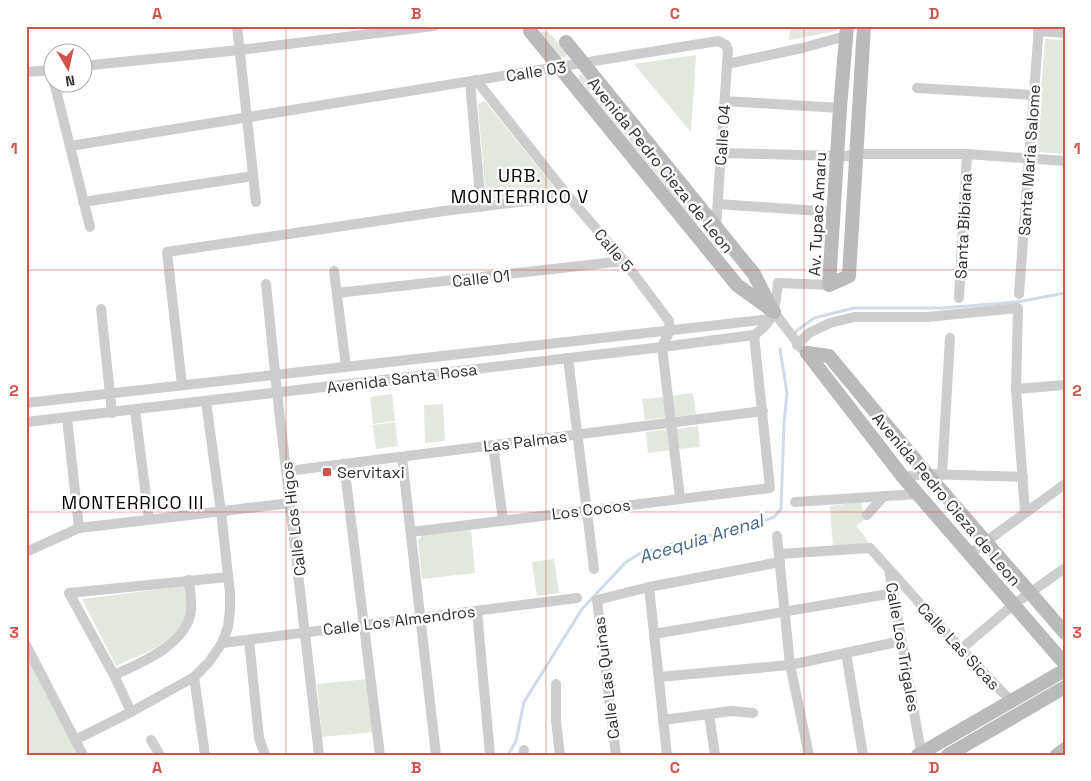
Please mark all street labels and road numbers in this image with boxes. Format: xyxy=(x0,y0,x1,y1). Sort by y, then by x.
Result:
street label: Calle 03 xyxy=(504,56,568,87)
street label: Avenida Pedro Cieza de Leon xyxy=(583,73,738,258)
street label: Santa Maria Salome xyxy=(1014,84,1045,236)
street label: Calle 04 xyxy=(710,104,735,166)
street label: Av. Tupac Amaru xyxy=(804,151,831,277)
street label: Santa Bibiana xyxy=(950,172,977,280)
street label: Calle 5 xyxy=(589,224,638,276)
street label: Calle 01 xyxy=(451,265,511,292)
street label: Avenida Santa Rosa xyxy=(326,359,479,398)
street label: Avenida Pedro Cieza de Leon xyxy=(868,408,1026,591)
street label: Las Palmas xyxy=(482,426,568,457)
street label: Calle Los Higos xyxy=(276,461,311,577)
street label: Los Cocos xyxy=(550,494,632,525)
street label: Calle Los Trigales xyxy=(881,581,924,713)
street label: Calle Las Sicas xyxy=(913,598,1005,695)
street label: Calle Los Almendros xyxy=(322,601,476,640)
street label: Calle Las Quinas xyxy=(589,616,624,740)

